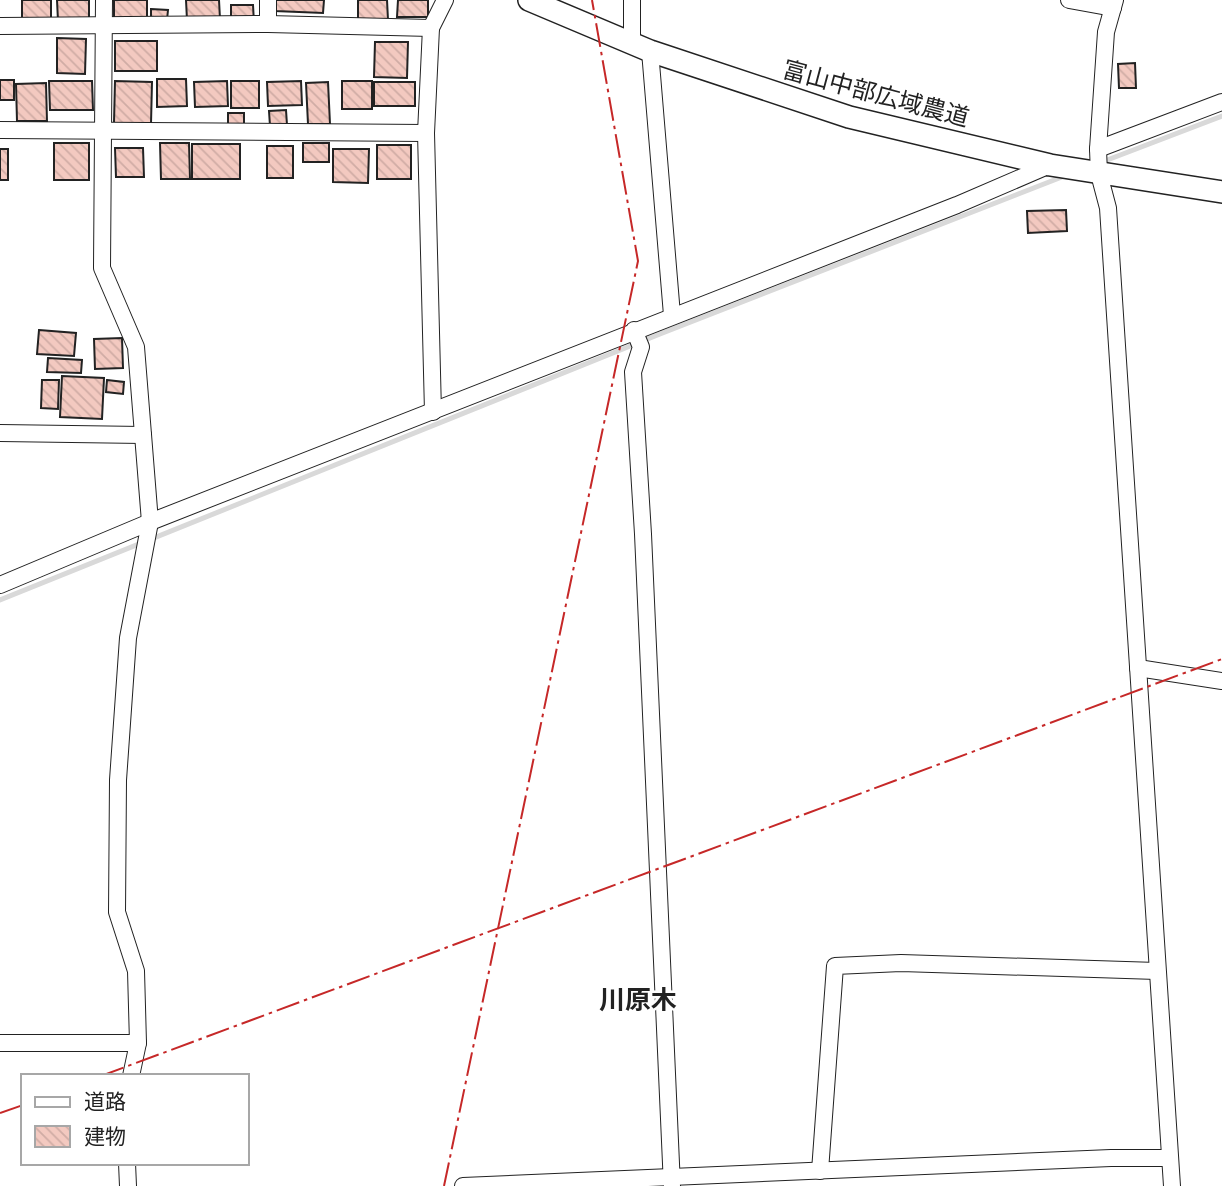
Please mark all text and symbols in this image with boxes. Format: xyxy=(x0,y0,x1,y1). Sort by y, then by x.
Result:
street label: 富山中部広域農道 xyxy=(780,55,972,131)
district label: 川原木 xyxy=(599,984,677,1015)
legend xyxy=(21,1074,248,1165)
text: 道路 xyxy=(84,1089,126,1114)
text: 建物 xyxy=(84,1124,126,1149)

